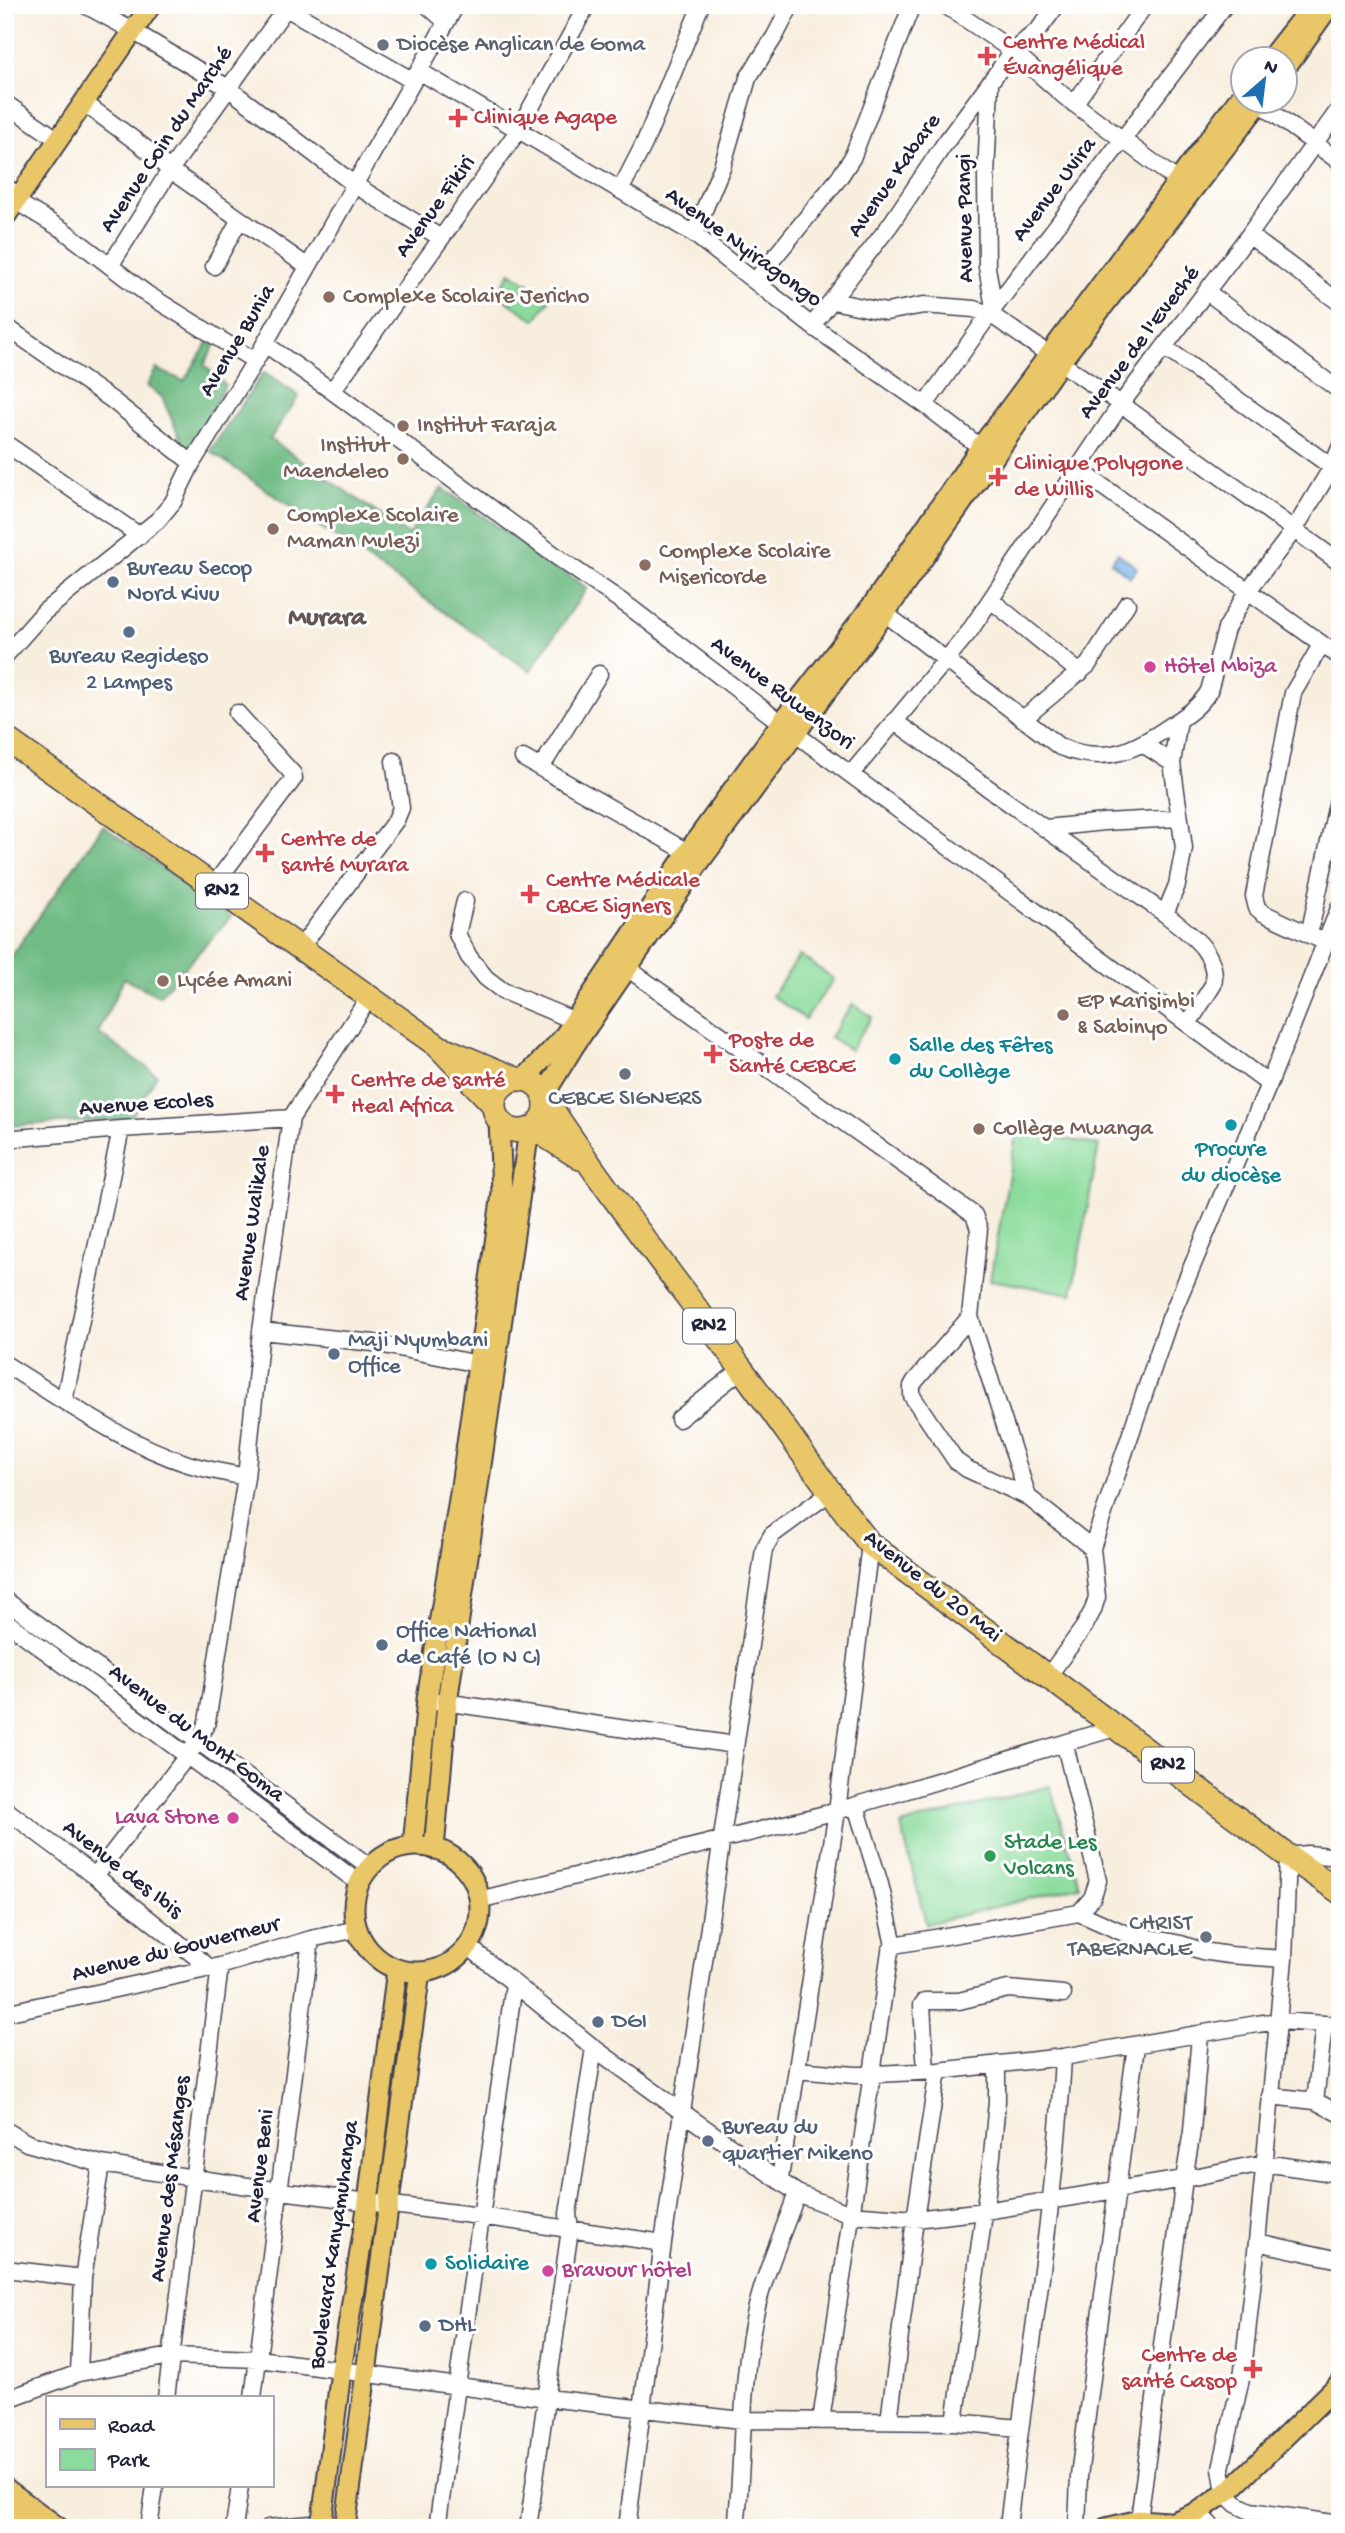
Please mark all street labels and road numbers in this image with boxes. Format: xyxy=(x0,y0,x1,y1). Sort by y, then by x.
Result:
street label: Avenue Coin du Marché xyxy=(95,41,240,238)
street label: Avenue Kabare xyxy=(842,108,948,243)
street label: Avenue Uvira xyxy=(1007,131,1104,248)
street label: Avenue Fikiri xyxy=(390,151,482,263)
street label: Avenue Pangi xyxy=(951,153,981,283)
street label: Avenue Nyiragongo xyxy=(659,182,827,314)
street label: Avenue de l'Eveché xyxy=(1074,260,1207,425)
street label: Avenue Bunia xyxy=(194,279,283,402)
street label: Avenue Ruwenzori xyxy=(705,631,859,757)
road number: RN2 xyxy=(196,874,248,908)
street label: Avenue Ecoles xyxy=(78,1087,214,1123)
street label: Avenue Walikale xyxy=(229,1142,277,1303)
road number: RN2 xyxy=(683,1308,735,1344)
street label: Avenue du 20 Mai xyxy=(858,1525,1006,1649)
street label: Avenue du Mont Goma xyxy=(103,1659,290,1810)
road number: RN2 xyxy=(1142,1748,1194,1782)
street label: Avenue des Ibis xyxy=(57,1815,188,1926)
street label: Avenue du Gouverneur xyxy=(69,1911,285,1989)
street label: Avenue des Mésanges xyxy=(145,2074,197,2284)
street label: Avenue Beni xyxy=(241,2108,281,2224)
street label: Boulevard Kanyamuhanga xyxy=(304,2118,366,2372)

